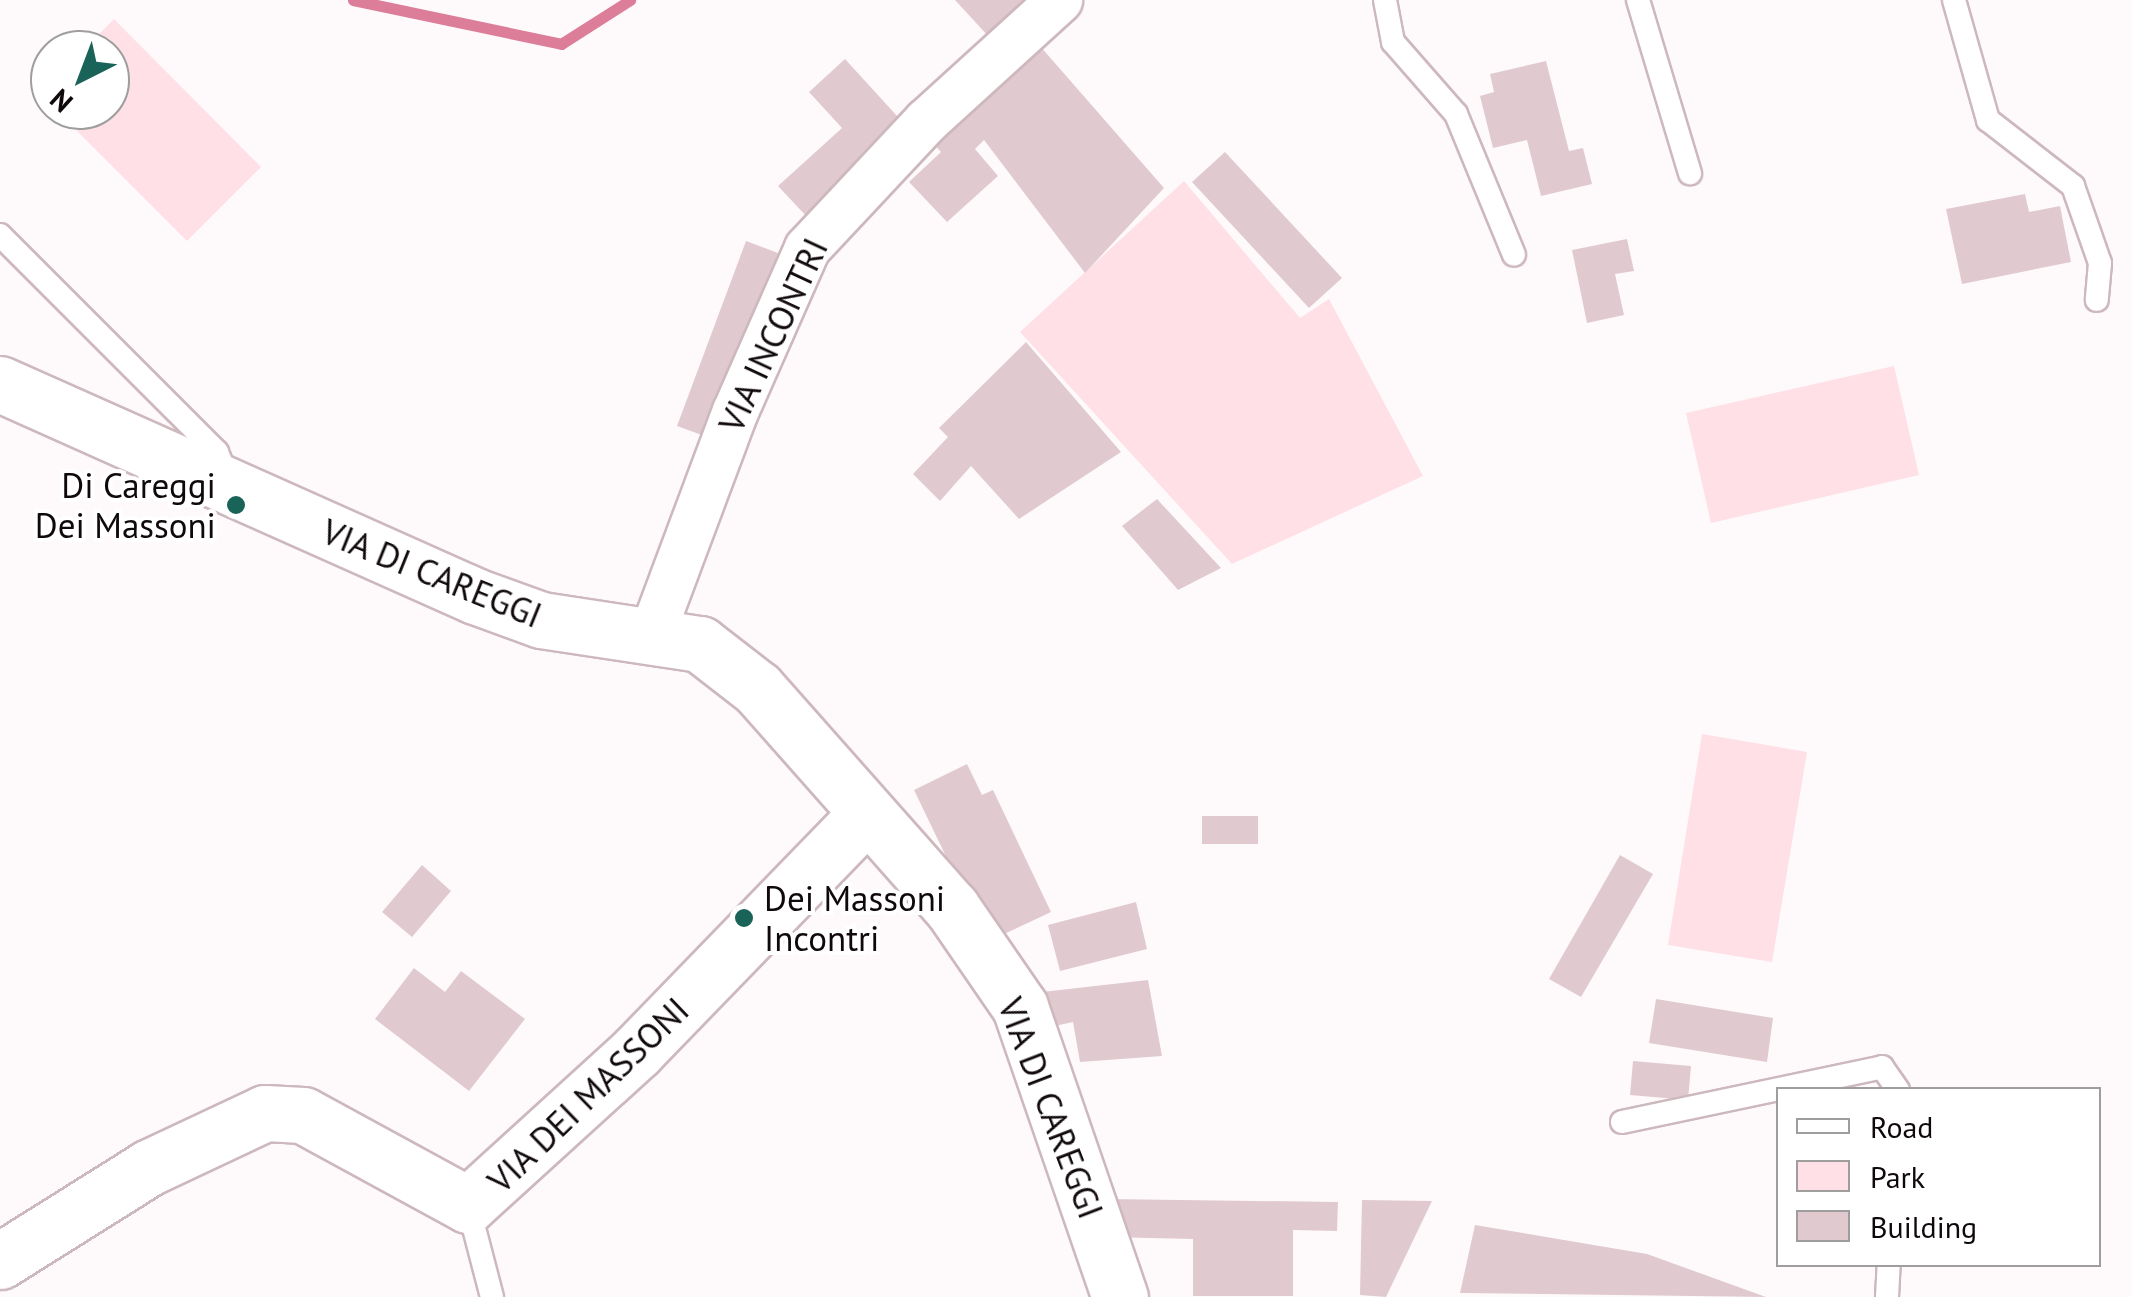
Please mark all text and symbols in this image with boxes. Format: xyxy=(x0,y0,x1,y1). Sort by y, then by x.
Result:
north arrow xyxy=(30,30,130,130)
text: N xyxy=(42,81,80,121)
street label: VIA INCONTRI xyxy=(709,231,837,439)
place label: Di Careggi Dei Massoni xyxy=(35,464,216,546)
marker: Di Careggi Dei Massoni xyxy=(225,494,247,516)
street label: VIA DI CAREGGI xyxy=(315,510,549,636)
place label: Dei Massoni Incontri xyxy=(764,877,945,959)
marker: Dei Massoni Incontri xyxy=(733,907,755,929)
street label: VIA DEI MASSONI xyxy=(478,988,698,1202)
street label: VIA DI CAREGGI xyxy=(989,991,1113,1225)
legend xyxy=(1776,1087,2101,1267)
text: Road xyxy=(1870,1107,1934,1146)
text: Park xyxy=(1870,1157,1925,1196)
text: Building xyxy=(1870,1207,1977,1246)

